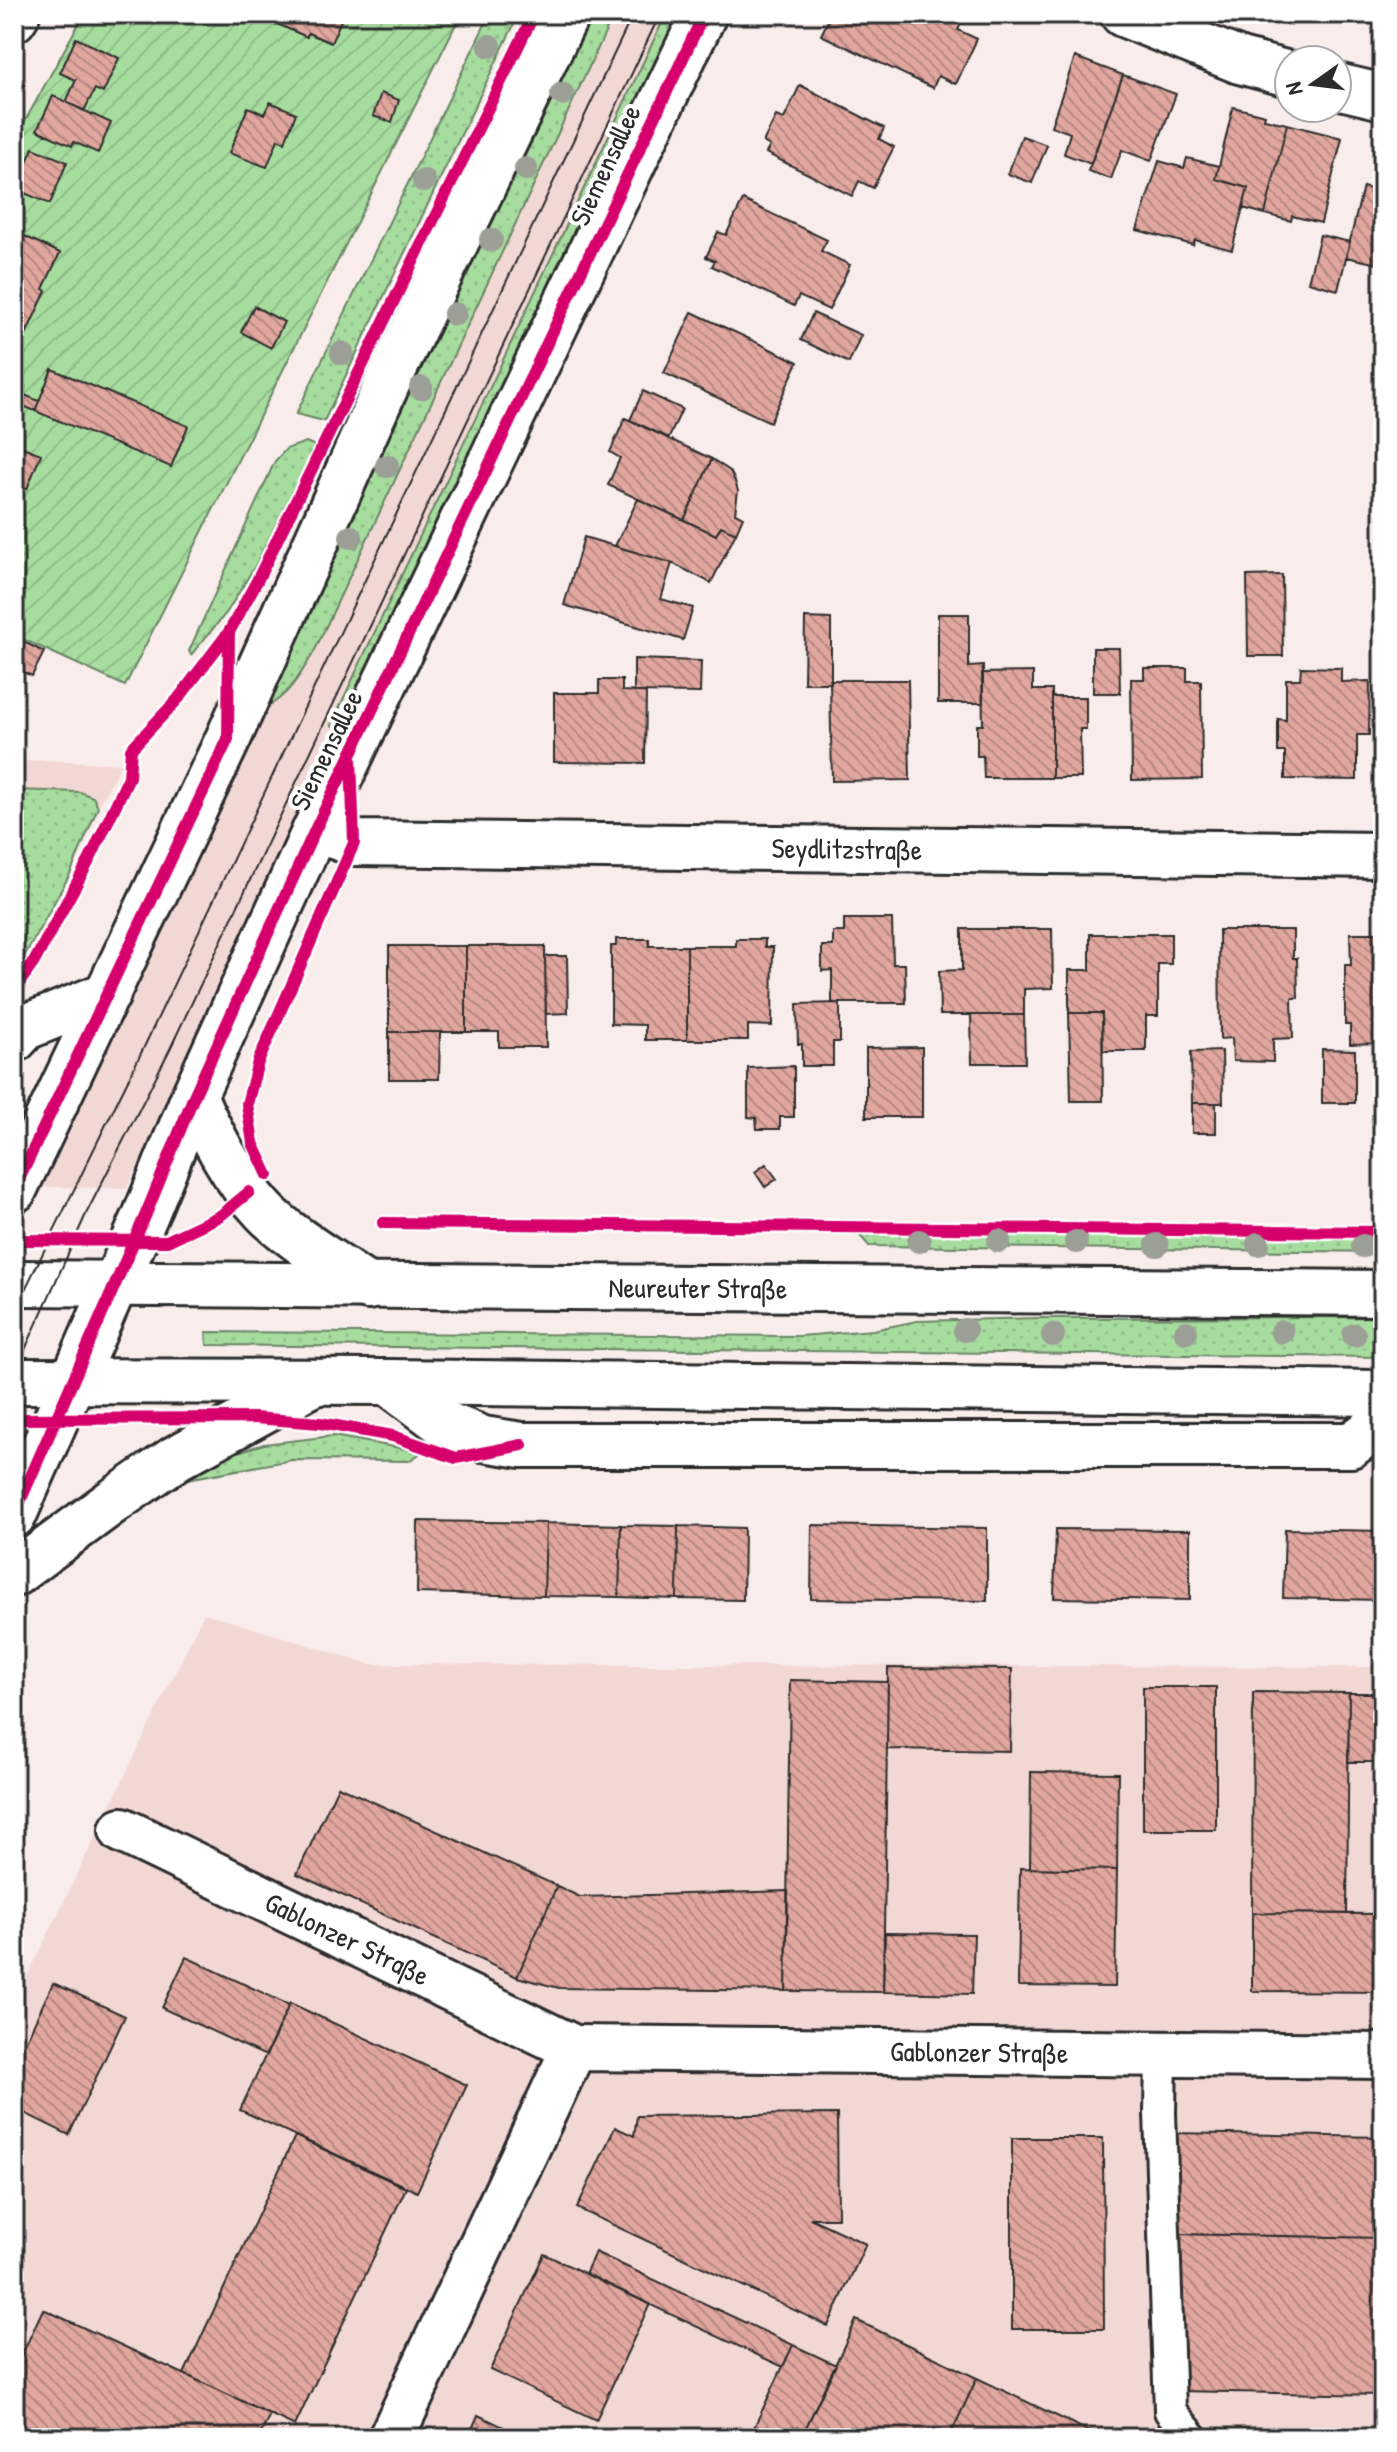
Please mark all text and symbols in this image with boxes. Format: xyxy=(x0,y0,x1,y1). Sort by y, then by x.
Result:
north arrow xyxy=(1273,44,1353,124)
text: N xyxy=(1278,79,1310,98)
street label: Siemensallee xyxy=(560,98,650,232)
street label: Siemensallee xyxy=(281,684,371,816)
street label: Seydlitzstraße xyxy=(771,829,922,869)
street label: Neureuter Straße xyxy=(609,1268,787,1308)
street label: Gablonzer Straße xyxy=(259,1883,436,1994)
street label: Gablonzer Straße xyxy=(890,2032,1068,2072)

